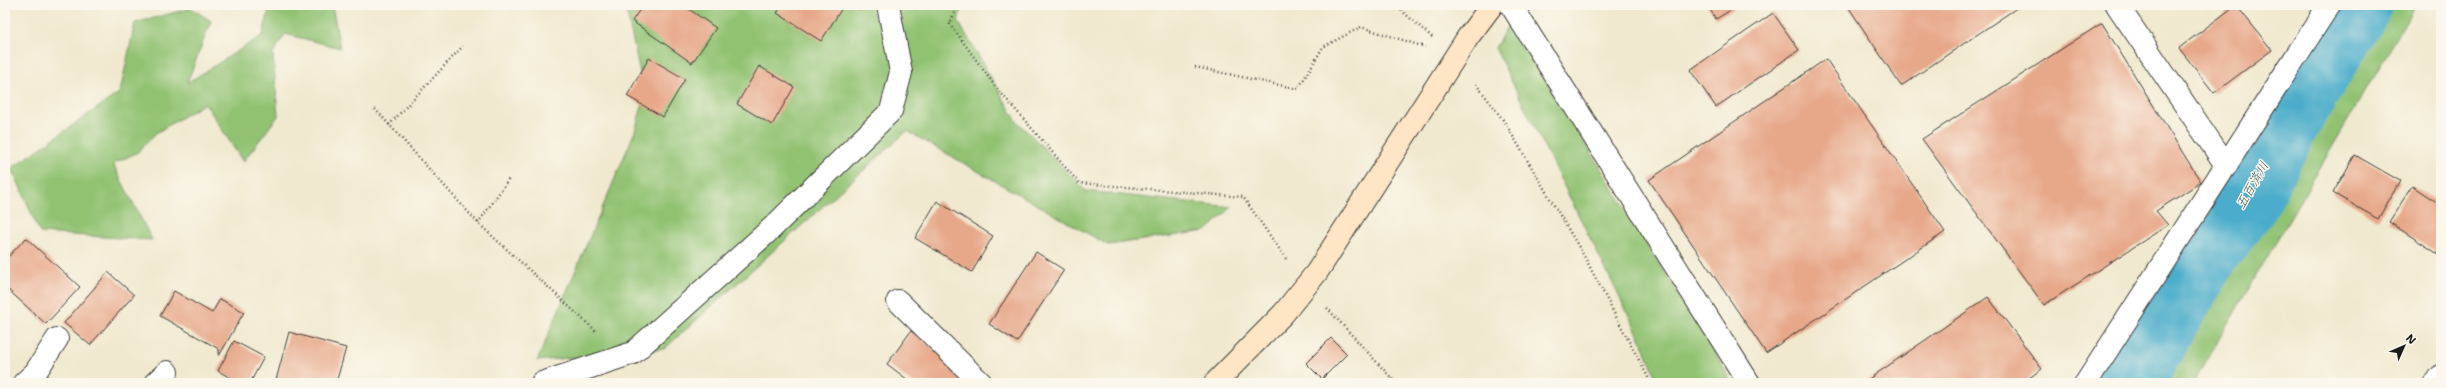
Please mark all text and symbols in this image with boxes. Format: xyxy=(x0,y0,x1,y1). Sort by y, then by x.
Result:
water label: 五百済川 xyxy=(2232,158,2272,212)
north arrow xyxy=(2384,326,2424,366)
text: N xyxy=(2402,331,2419,348)

